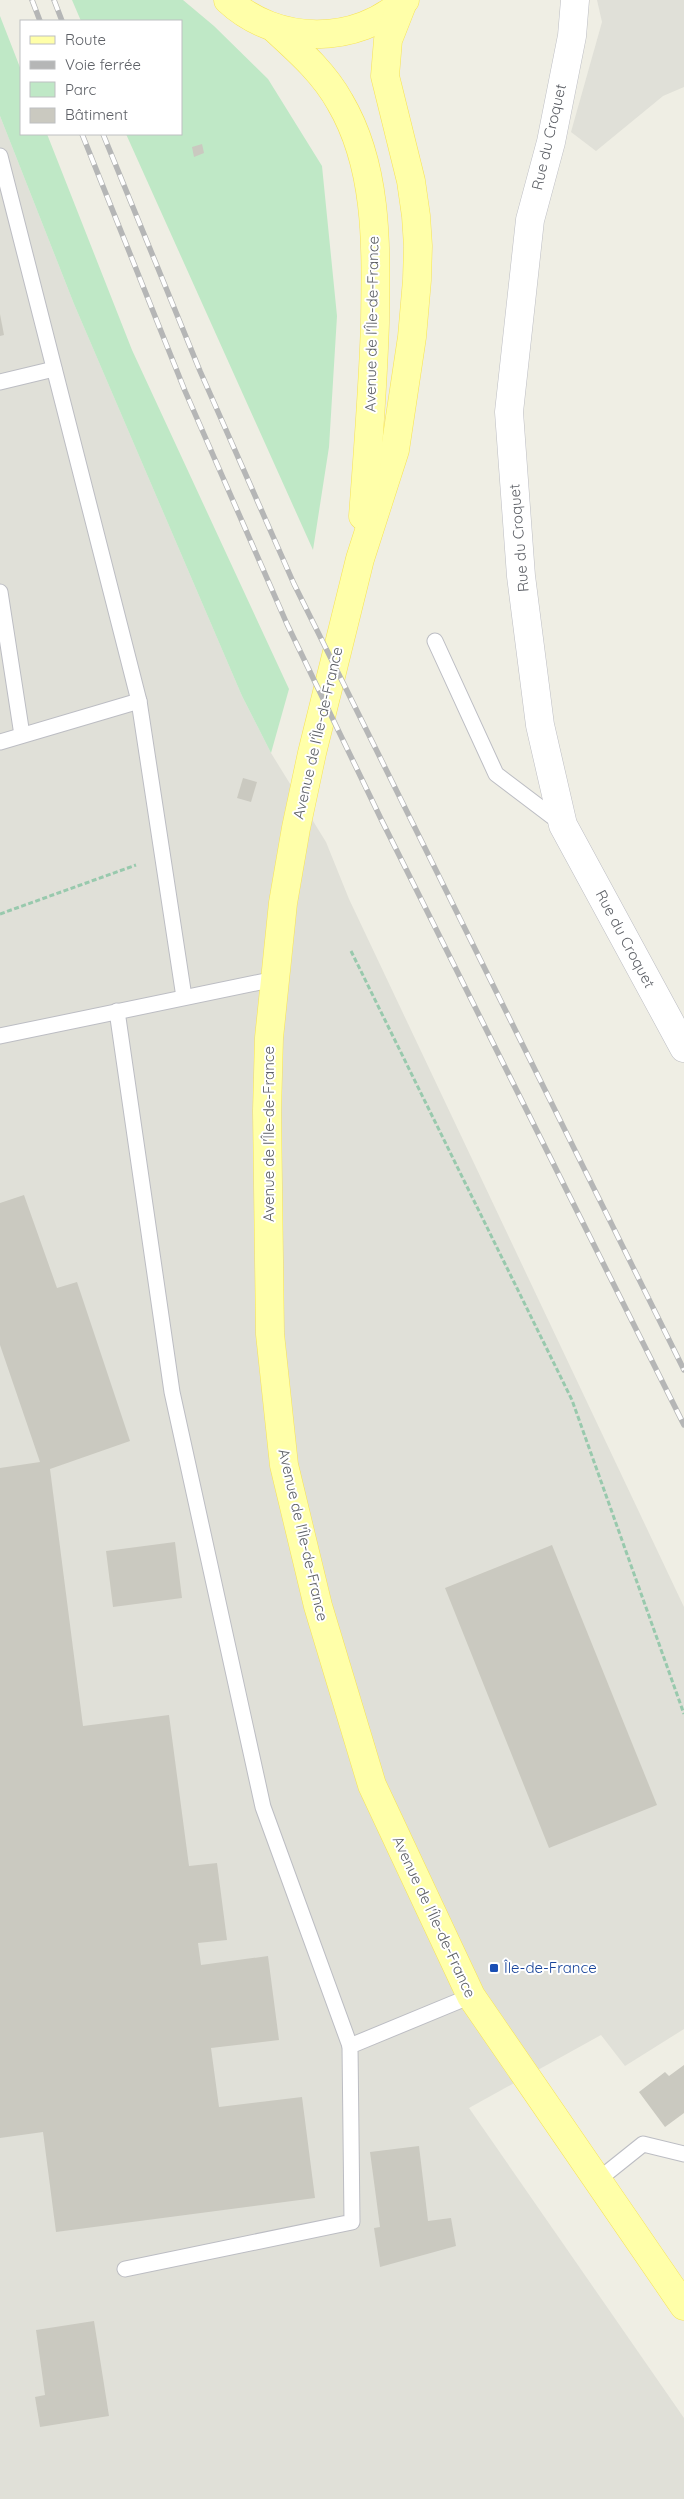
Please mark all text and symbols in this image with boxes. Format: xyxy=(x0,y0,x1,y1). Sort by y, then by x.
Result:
legend xyxy=(20,20,182,135)
text: Route xyxy=(65,30,106,49)
text: Voie ferrée xyxy=(65,55,141,74)
text: Parc xyxy=(65,80,96,99)
street label: Rue du Croquet xyxy=(527,82,570,192)
text: Bâtiment xyxy=(65,105,128,124)
street label: Avenue de l'Île-de-France xyxy=(360,236,383,412)
street label: Rue du Croquet xyxy=(504,483,533,593)
street label: Avenue de l'Île-de-France xyxy=(288,645,347,821)
street label: Rue du Croquet xyxy=(592,886,659,991)
street label: Avenue de l'Île-de-France xyxy=(259,1046,278,1222)
street label: Avenue de l'Île-de-France xyxy=(274,1447,333,1623)
street label: Avenue de l'Île-de-France xyxy=(389,1833,480,2001)
place label: Île-de-France xyxy=(504,1958,597,1977)
marker: Île-de-France xyxy=(488,1962,500,1974)

